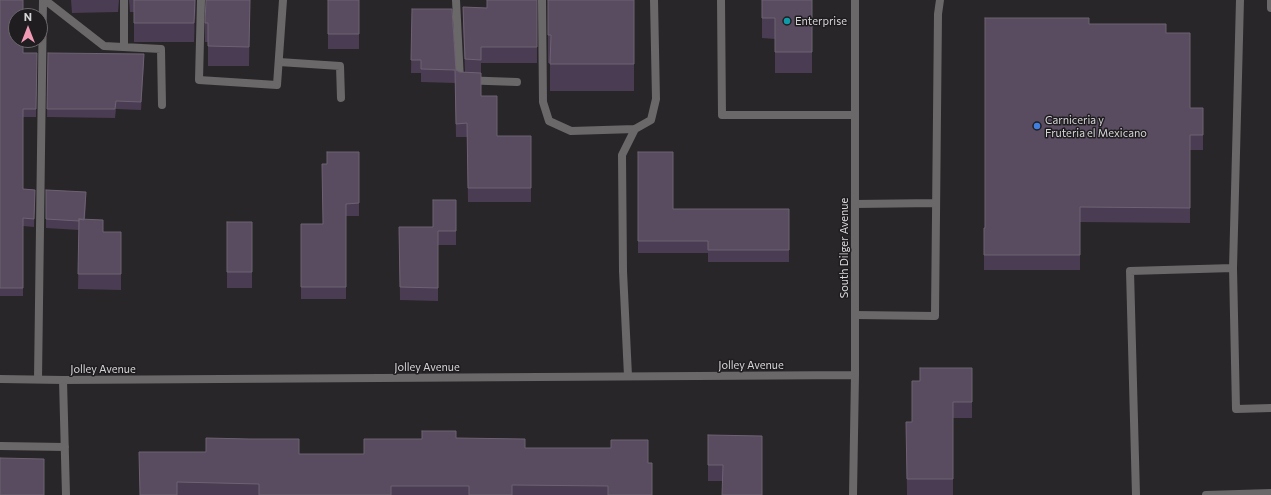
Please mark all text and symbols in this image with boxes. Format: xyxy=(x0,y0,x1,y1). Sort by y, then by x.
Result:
north arrow xyxy=(8,8,48,48)
text: N xyxy=(24,10,32,23)
place label: Enterprise xyxy=(795,14,847,28)
marker: Enterprise xyxy=(782,16,792,26)
place label: Carniceria y Fruteria el Mexicano xyxy=(1045,113,1147,139)
marker: Carniceria y Fruteria el Mexicano xyxy=(1032,121,1042,131)
street label: South Dilger Avenue xyxy=(837,198,851,298)
street label: Jolley Avenue xyxy=(718,358,784,372)
street label: Jolley Avenue xyxy=(394,360,460,374)
street label: Jolley Avenue xyxy=(70,362,136,376)

